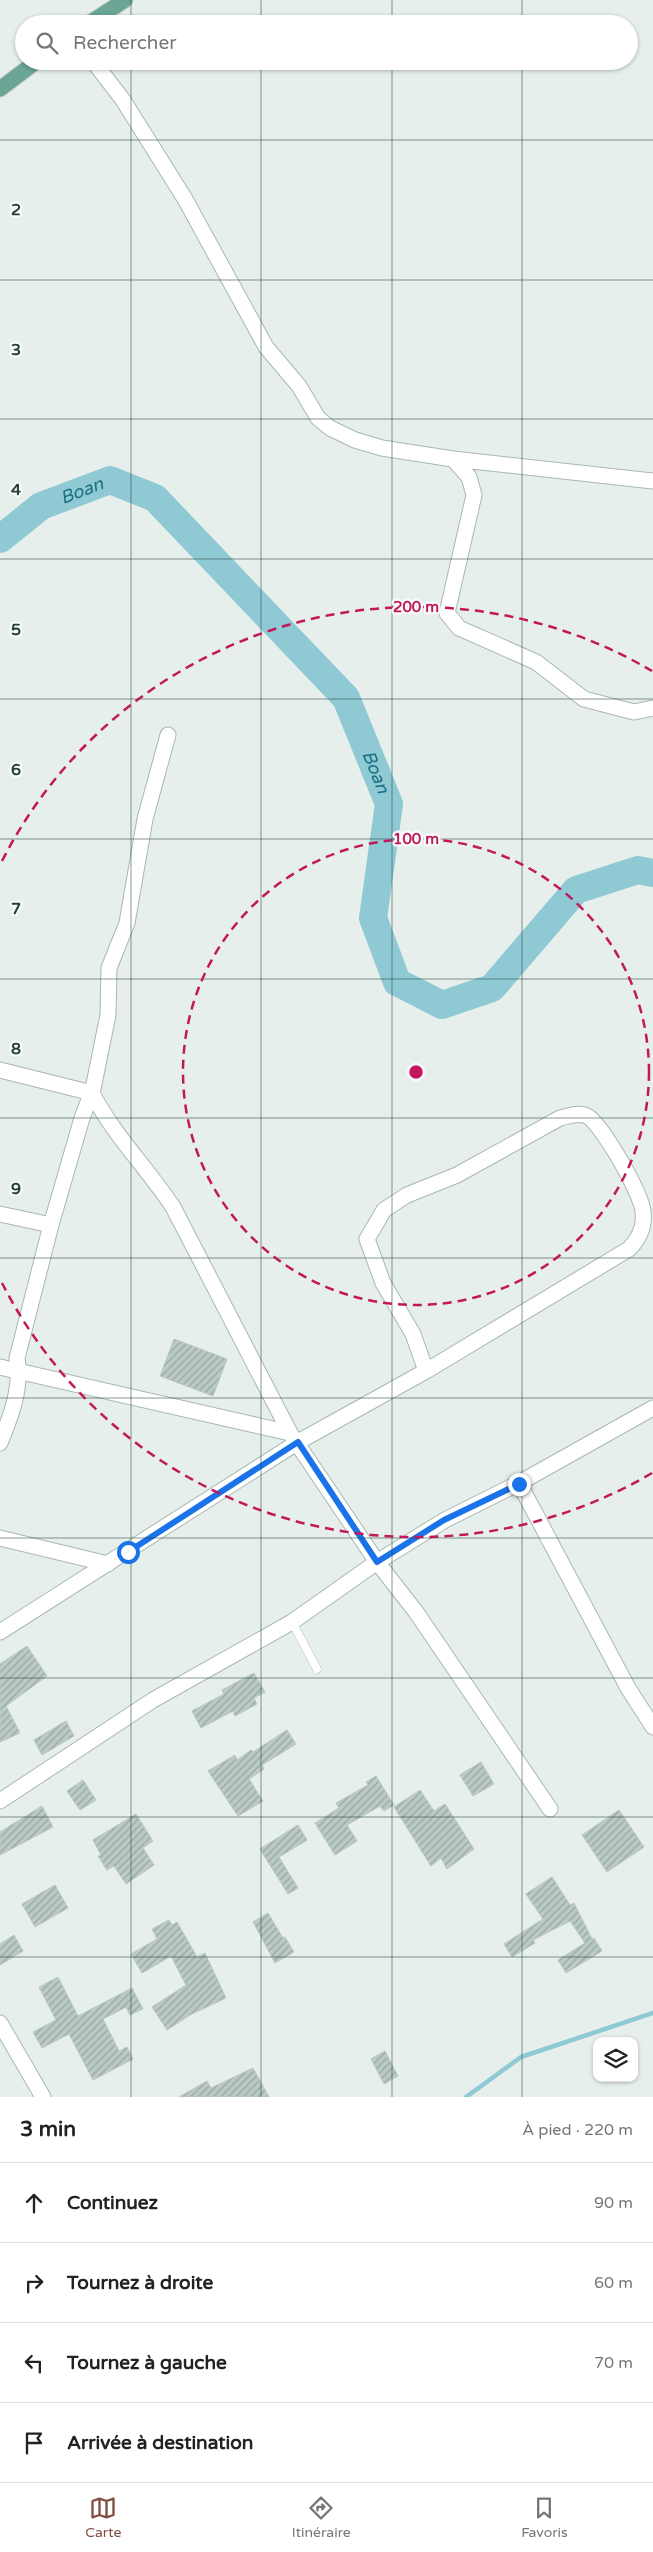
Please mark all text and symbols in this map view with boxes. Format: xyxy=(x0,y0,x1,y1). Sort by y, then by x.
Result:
search box xyxy=(15,15,638,70)
icon: search xyxy=(33,29,61,57)
text: Rechercher xyxy=(73,32,176,54)
text: 2 xyxy=(11,200,21,220)
text: 3 xyxy=(11,340,21,360)
water label: Boan xyxy=(57,472,107,509)
text: 4 xyxy=(11,480,21,500)
text: 200 m xyxy=(393,598,439,616)
text: 5 xyxy=(11,620,21,640)
water label: Boan xyxy=(357,747,395,797)
text: 6 xyxy=(11,760,21,780)
text: 100 m xyxy=(393,830,439,848)
text: 7 xyxy=(11,899,21,919)
text: 8 xyxy=(11,1039,21,1059)
centre of rings xyxy=(407,1063,425,1081)
text: 9 xyxy=(11,1179,21,1199)
route end xyxy=(508,1473,531,1496)
route start xyxy=(117,1541,140,1564)
map controls xyxy=(593,2037,638,2082)
button: layers xyxy=(593,2037,638,2082)
text: 3 min xyxy=(20,2117,76,2142)
text: À pied · 220 m xyxy=(522,2120,633,2140)
icon: ahead xyxy=(20,2189,48,2217)
text: Continuez xyxy=(67,2192,158,2214)
text: 90 m xyxy=(594,2193,633,2213)
icon: right xyxy=(20,2269,48,2297)
text: Tournez à droite xyxy=(67,2272,213,2294)
text: 60 m xyxy=(594,2273,633,2293)
icon: left xyxy=(20,2349,48,2377)
text: Tournez à gauche xyxy=(67,2352,227,2374)
text: 70 m xyxy=(594,2353,633,2373)
icon: arrive xyxy=(20,2429,48,2457)
text: Arrivée à destination xyxy=(67,2432,253,2454)
tab: Carte xyxy=(85,2494,121,2541)
tab: Itinéraire xyxy=(292,2494,351,2541)
tab: Favoris xyxy=(521,2494,568,2541)

